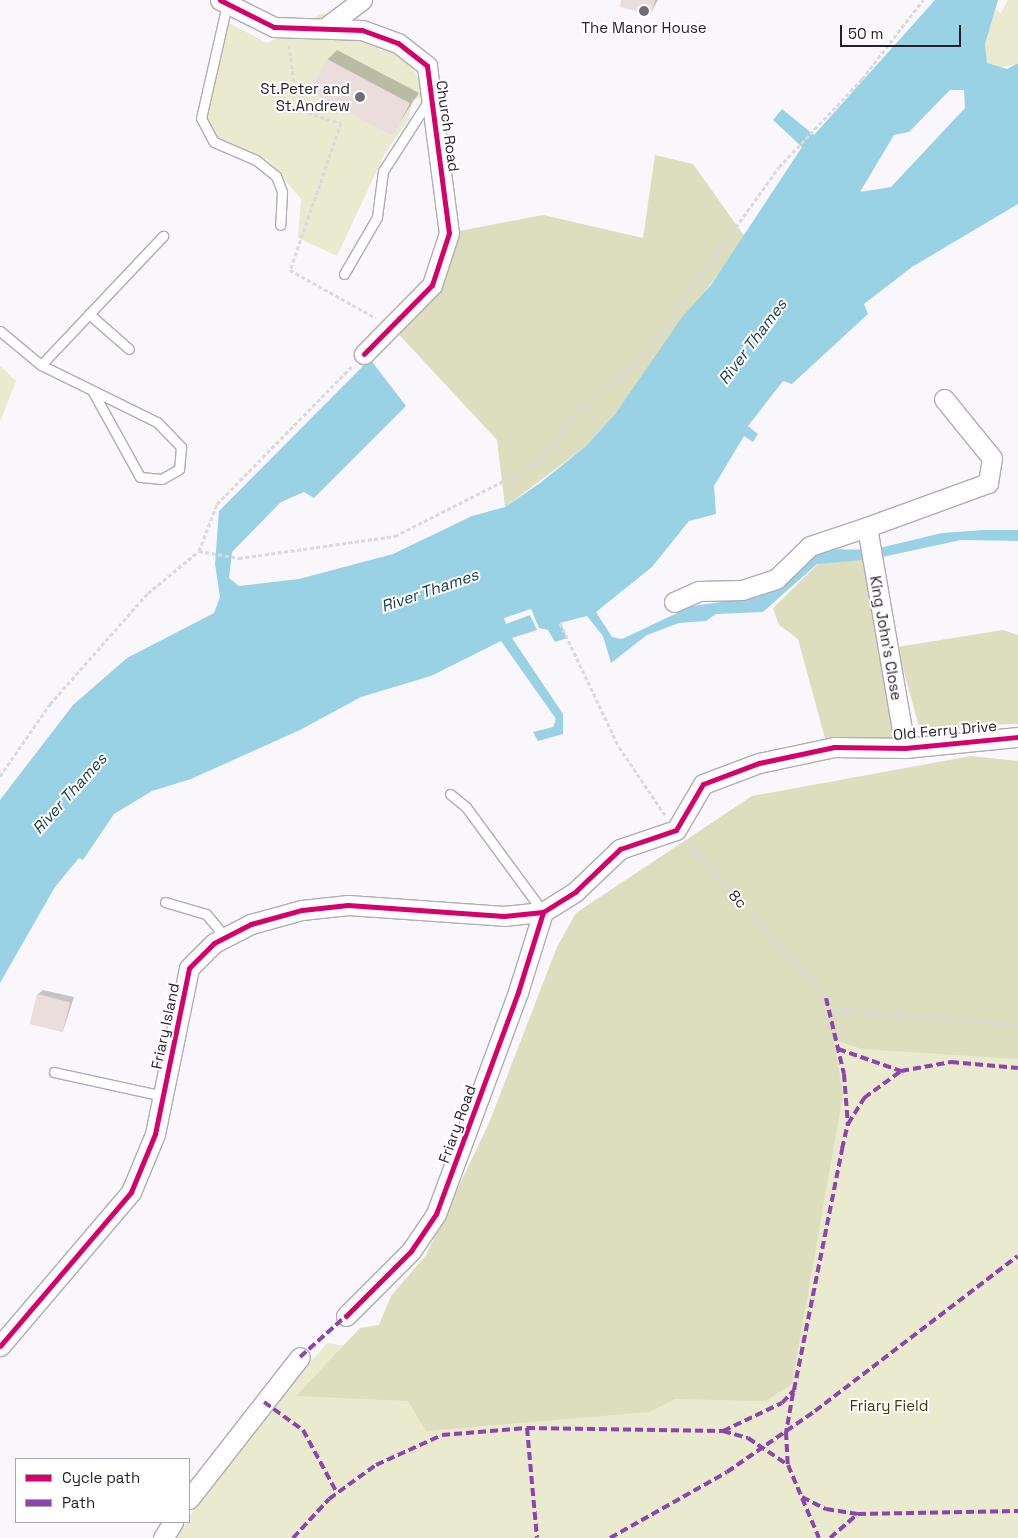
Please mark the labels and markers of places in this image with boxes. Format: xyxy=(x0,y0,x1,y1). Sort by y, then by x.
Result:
marker: The Manor House xyxy=(638,5,650,17)
place label: The Manor House xyxy=(581,19,707,37)
place label: St.Peter and St.Andrew xyxy=(260,79,350,114)
marker: St.Peter and St.Andrew xyxy=(354,91,366,103)

